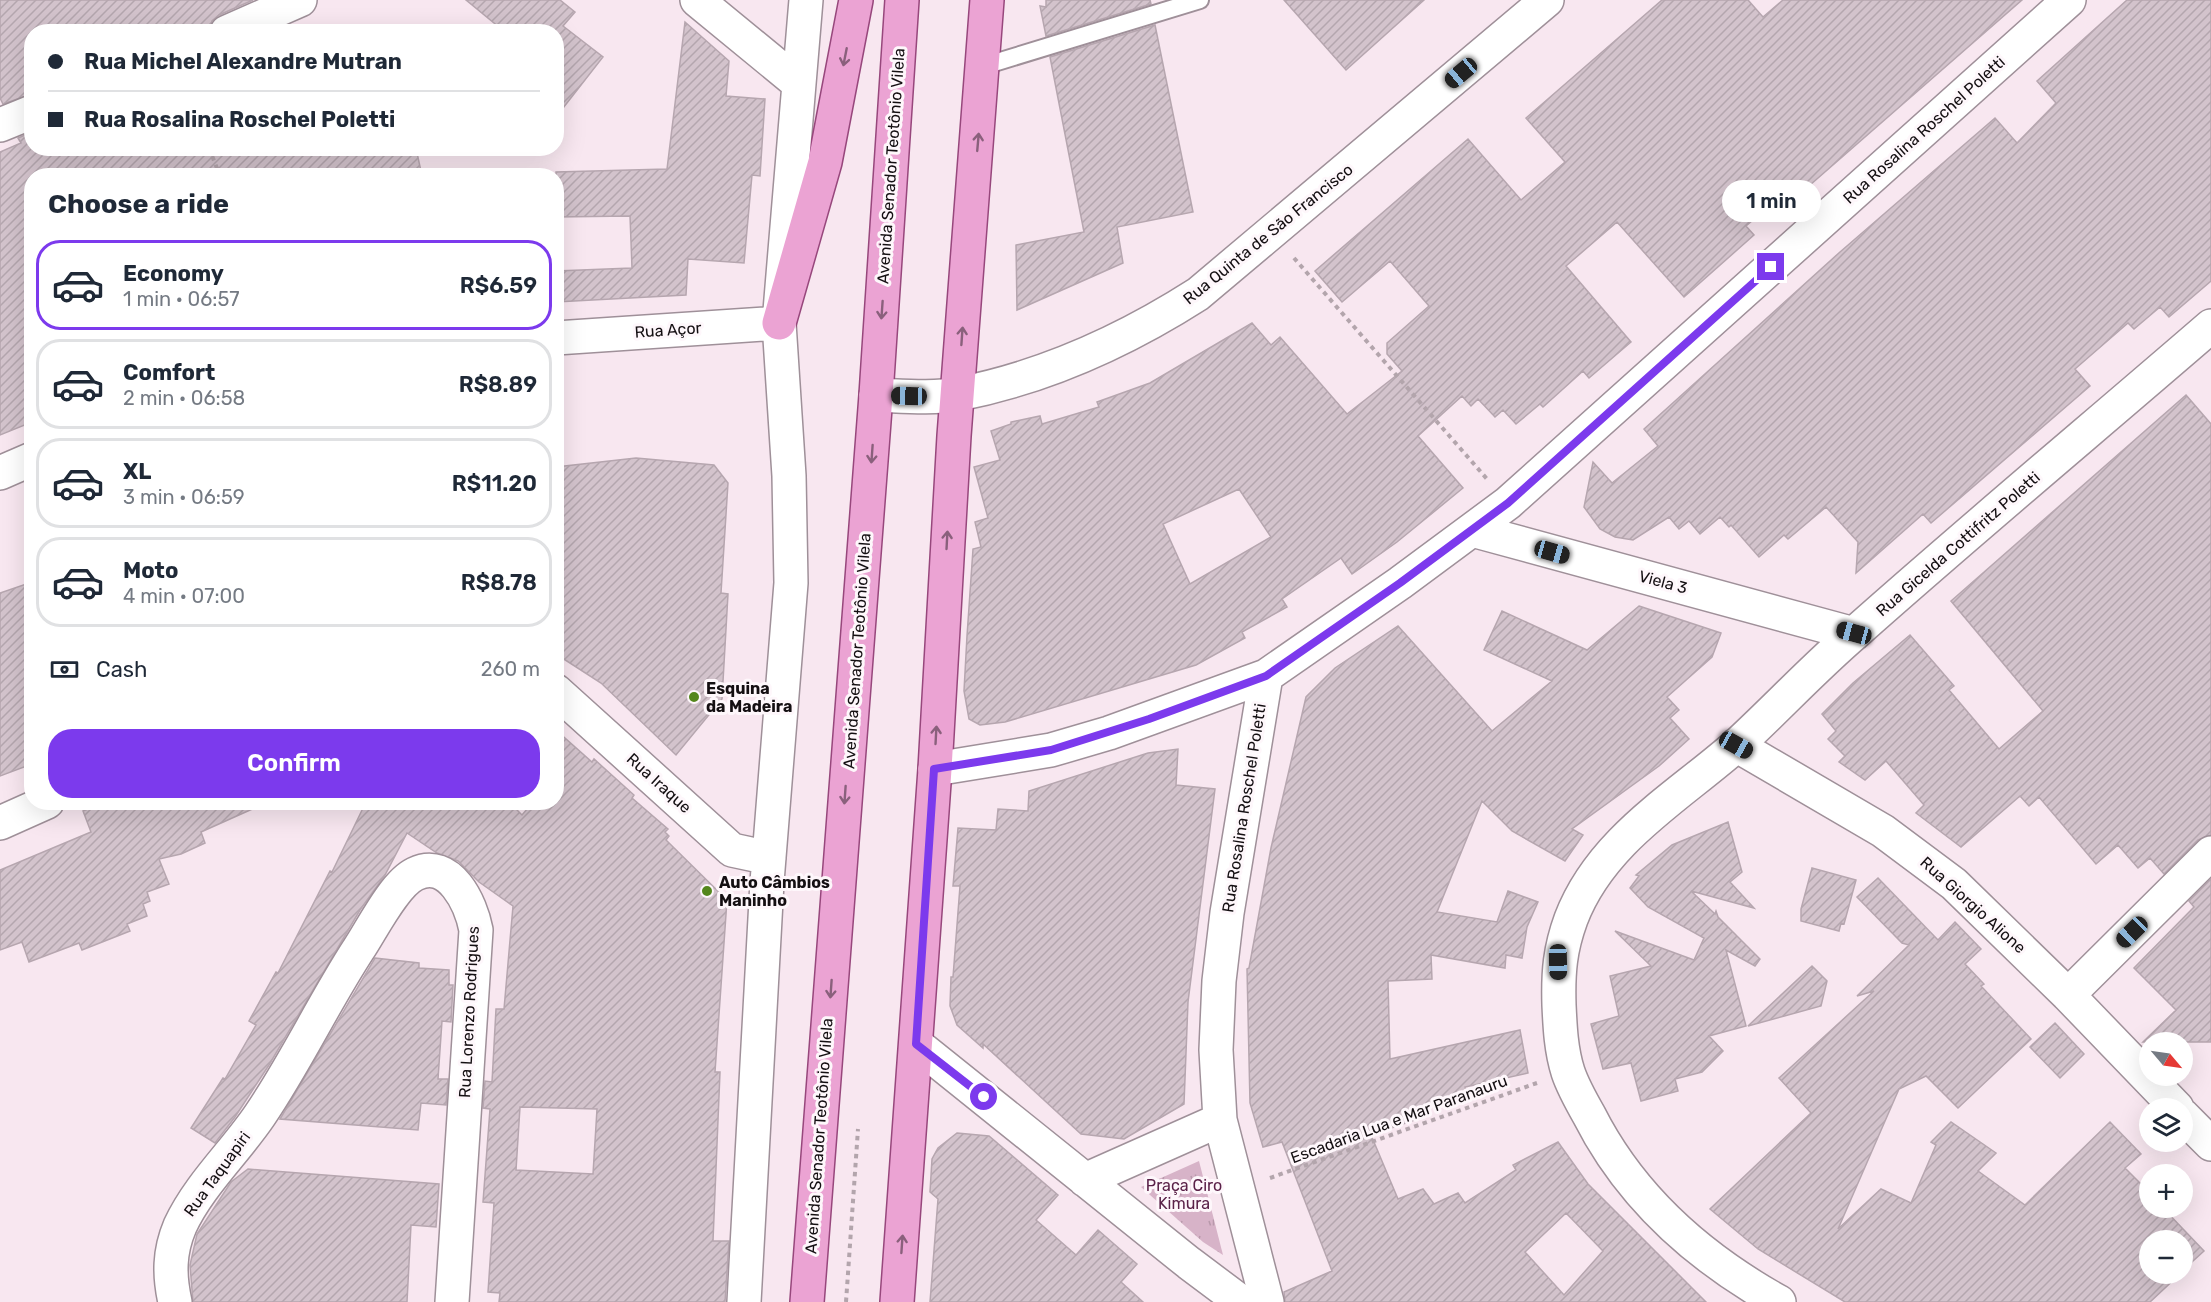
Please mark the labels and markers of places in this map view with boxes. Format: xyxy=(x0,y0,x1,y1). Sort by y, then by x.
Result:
place label: Esquina da Madeira xyxy=(706,679,792,716)
marker: Esquina da Madeira xyxy=(687,690,701,704)
place label: Auto Câmbios Maninho xyxy=(719,873,830,910)
marker: Auto Câmbios Maninho xyxy=(700,884,714,898)

